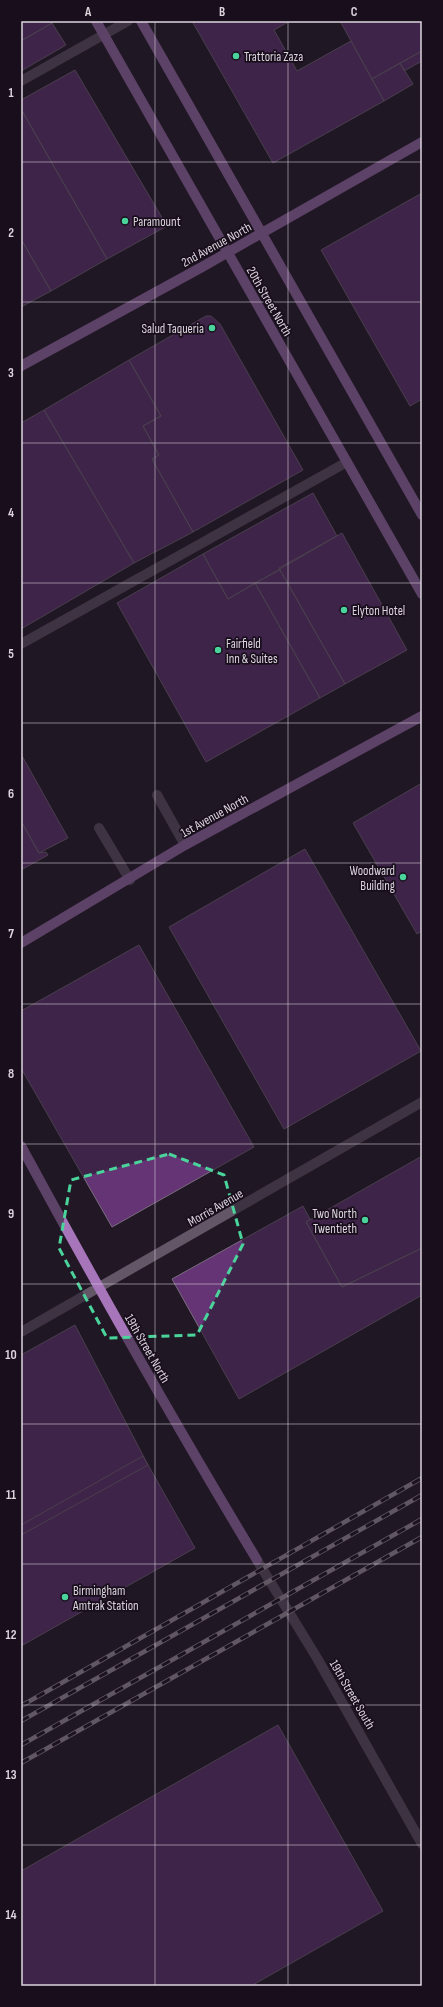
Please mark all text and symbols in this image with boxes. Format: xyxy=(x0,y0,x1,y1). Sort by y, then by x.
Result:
text: A xyxy=(84,4,92,20)
text: B xyxy=(219,4,225,20)
text: C xyxy=(351,4,358,20)
place label: Trattoria Zaza xyxy=(244,49,303,65)
marker: Trattoria Zaza xyxy=(231,51,241,61)
text: 1 xyxy=(8,85,14,101)
place label: Paramount xyxy=(133,214,181,230)
marker: Paramount xyxy=(120,216,130,226)
street label: 2nd Avenue North xyxy=(179,219,254,271)
text: 2 xyxy=(8,225,14,241)
street label: 20th Street North xyxy=(243,264,295,339)
place label: Salud Taqueria xyxy=(141,321,204,337)
marker: Salud Taqueria xyxy=(207,323,217,333)
text: 3 xyxy=(8,365,14,381)
text: 4 xyxy=(8,505,14,521)
place label: Elyton Hotel xyxy=(352,603,405,619)
marker: Elyton Hotel xyxy=(339,605,349,615)
place label: Fairfield Inn & Suites xyxy=(226,636,278,667)
marker: Fairfield Inn & Suites xyxy=(213,645,223,655)
text: 5 xyxy=(8,646,14,662)
text: 6 xyxy=(8,786,14,802)
street label: 1st Avenue North xyxy=(178,791,251,841)
place label: Woodward Building xyxy=(349,863,395,894)
marker: Woodward Building xyxy=(398,872,408,882)
text: 7 xyxy=(8,926,14,942)
text: 8 xyxy=(8,1066,14,1082)
street label: Morris Avenue xyxy=(185,1186,246,1230)
text: 9 xyxy=(8,1206,14,1222)
place label: Two North Twentieth xyxy=(312,1206,357,1237)
marker: Two North Twentieth xyxy=(360,1215,370,1225)
street label: 19th Street North xyxy=(121,1311,173,1386)
text: 10 xyxy=(5,1347,17,1363)
text: 11 xyxy=(6,1487,16,1503)
place label: Birmingham Amtrak Station xyxy=(72,1583,139,1614)
marker: Birmingham Amtrak Station xyxy=(60,1592,70,1602)
text: 12 xyxy=(6,1627,17,1643)
street label: 19th Street South xyxy=(326,1657,378,1732)
text: 13 xyxy=(6,1767,17,1783)
text: 14 xyxy=(5,1907,17,1923)

